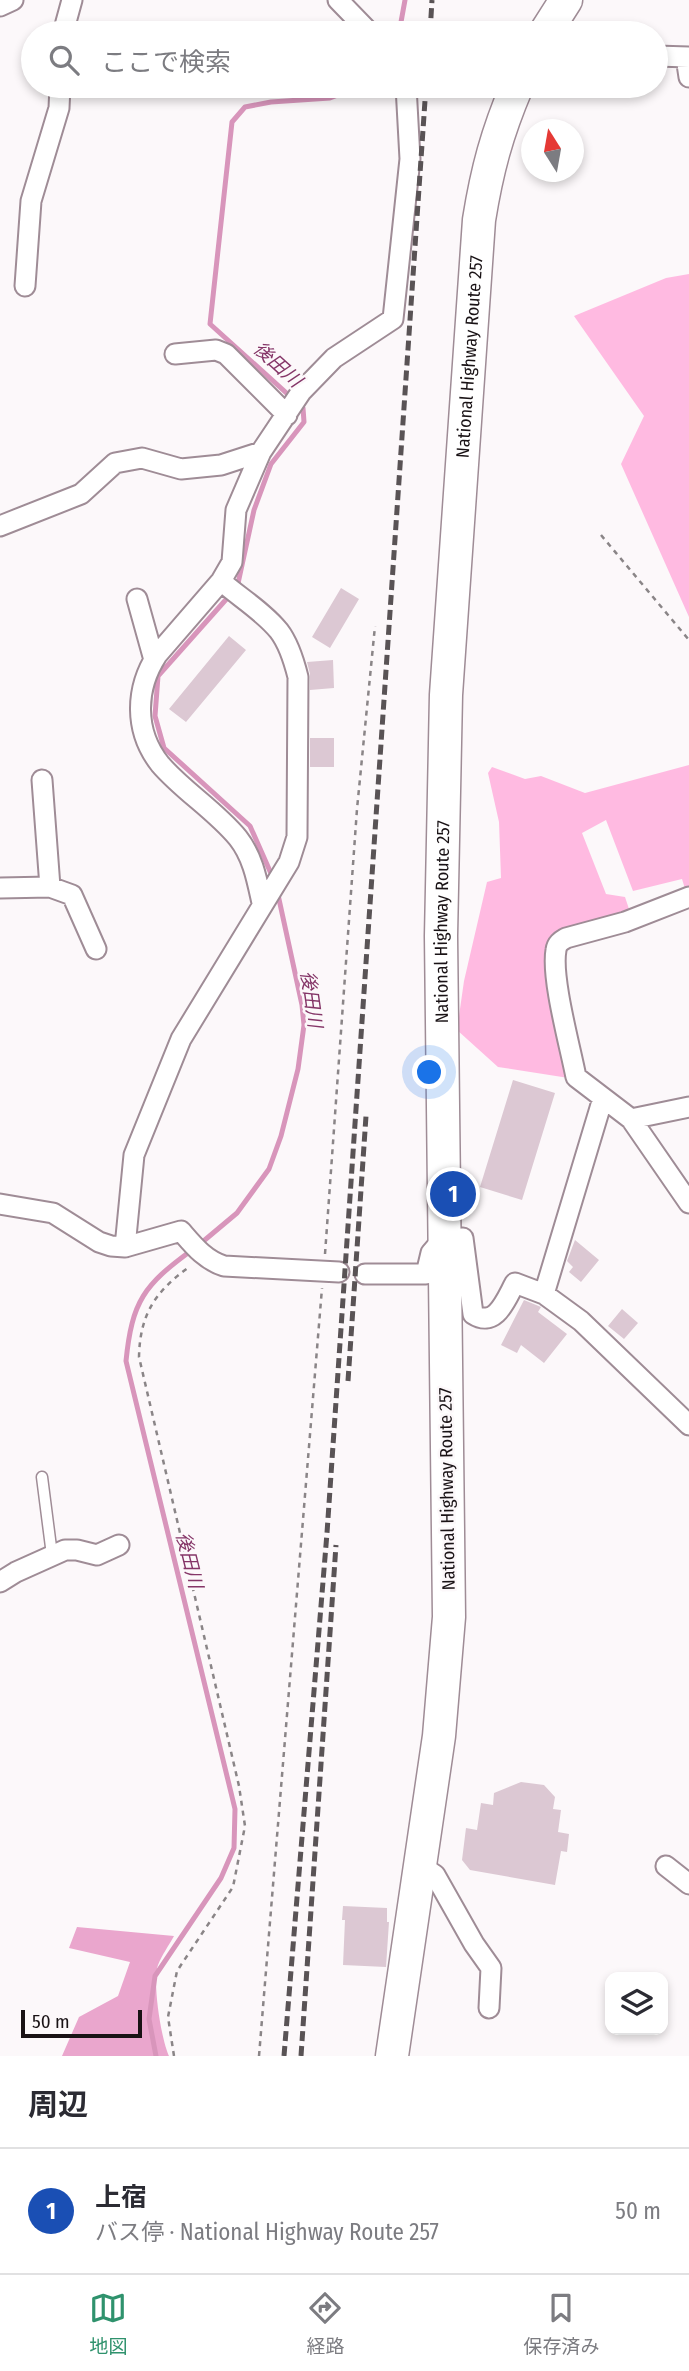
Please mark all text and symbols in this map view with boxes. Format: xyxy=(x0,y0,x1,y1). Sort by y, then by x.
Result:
search box xyxy=(21,21,668,98)
icon: search xyxy=(45,41,83,79)
text: ここで検索 xyxy=(101,47,231,78)
north arrow xyxy=(521,119,584,182)
street label: National Highway Route 257 xyxy=(451,255,488,459)
water label: 後田川 xyxy=(249,337,308,393)
street label: National Highway Route 257 xyxy=(430,820,454,1024)
water label: 後田川 xyxy=(296,969,327,1031)
your location xyxy=(412,1055,446,1089)
pin: 1 xyxy=(430,1168,476,1220)
street label: National Highway Route 257 xyxy=(434,1387,460,1591)
water label: 後田川 xyxy=(171,1530,208,1592)
map controls xyxy=(605,1972,668,2035)
button: layers xyxy=(605,1972,668,2035)
scale bar xyxy=(21,2007,142,2039)
text: 50 m xyxy=(32,2010,70,2033)
text: 周辺 xyxy=(28,2087,88,2123)
text: 上宿 xyxy=(95,2182,147,2213)
text: 1 xyxy=(46,2197,56,2225)
text: 50 m xyxy=(615,2197,661,2225)
text: バス停 · National Highway Route 257 xyxy=(95,2218,439,2246)
tab: 地図 xyxy=(89,2289,128,2358)
tab: 経路 xyxy=(306,2289,345,2358)
tab: 保存済み xyxy=(523,2289,600,2358)

